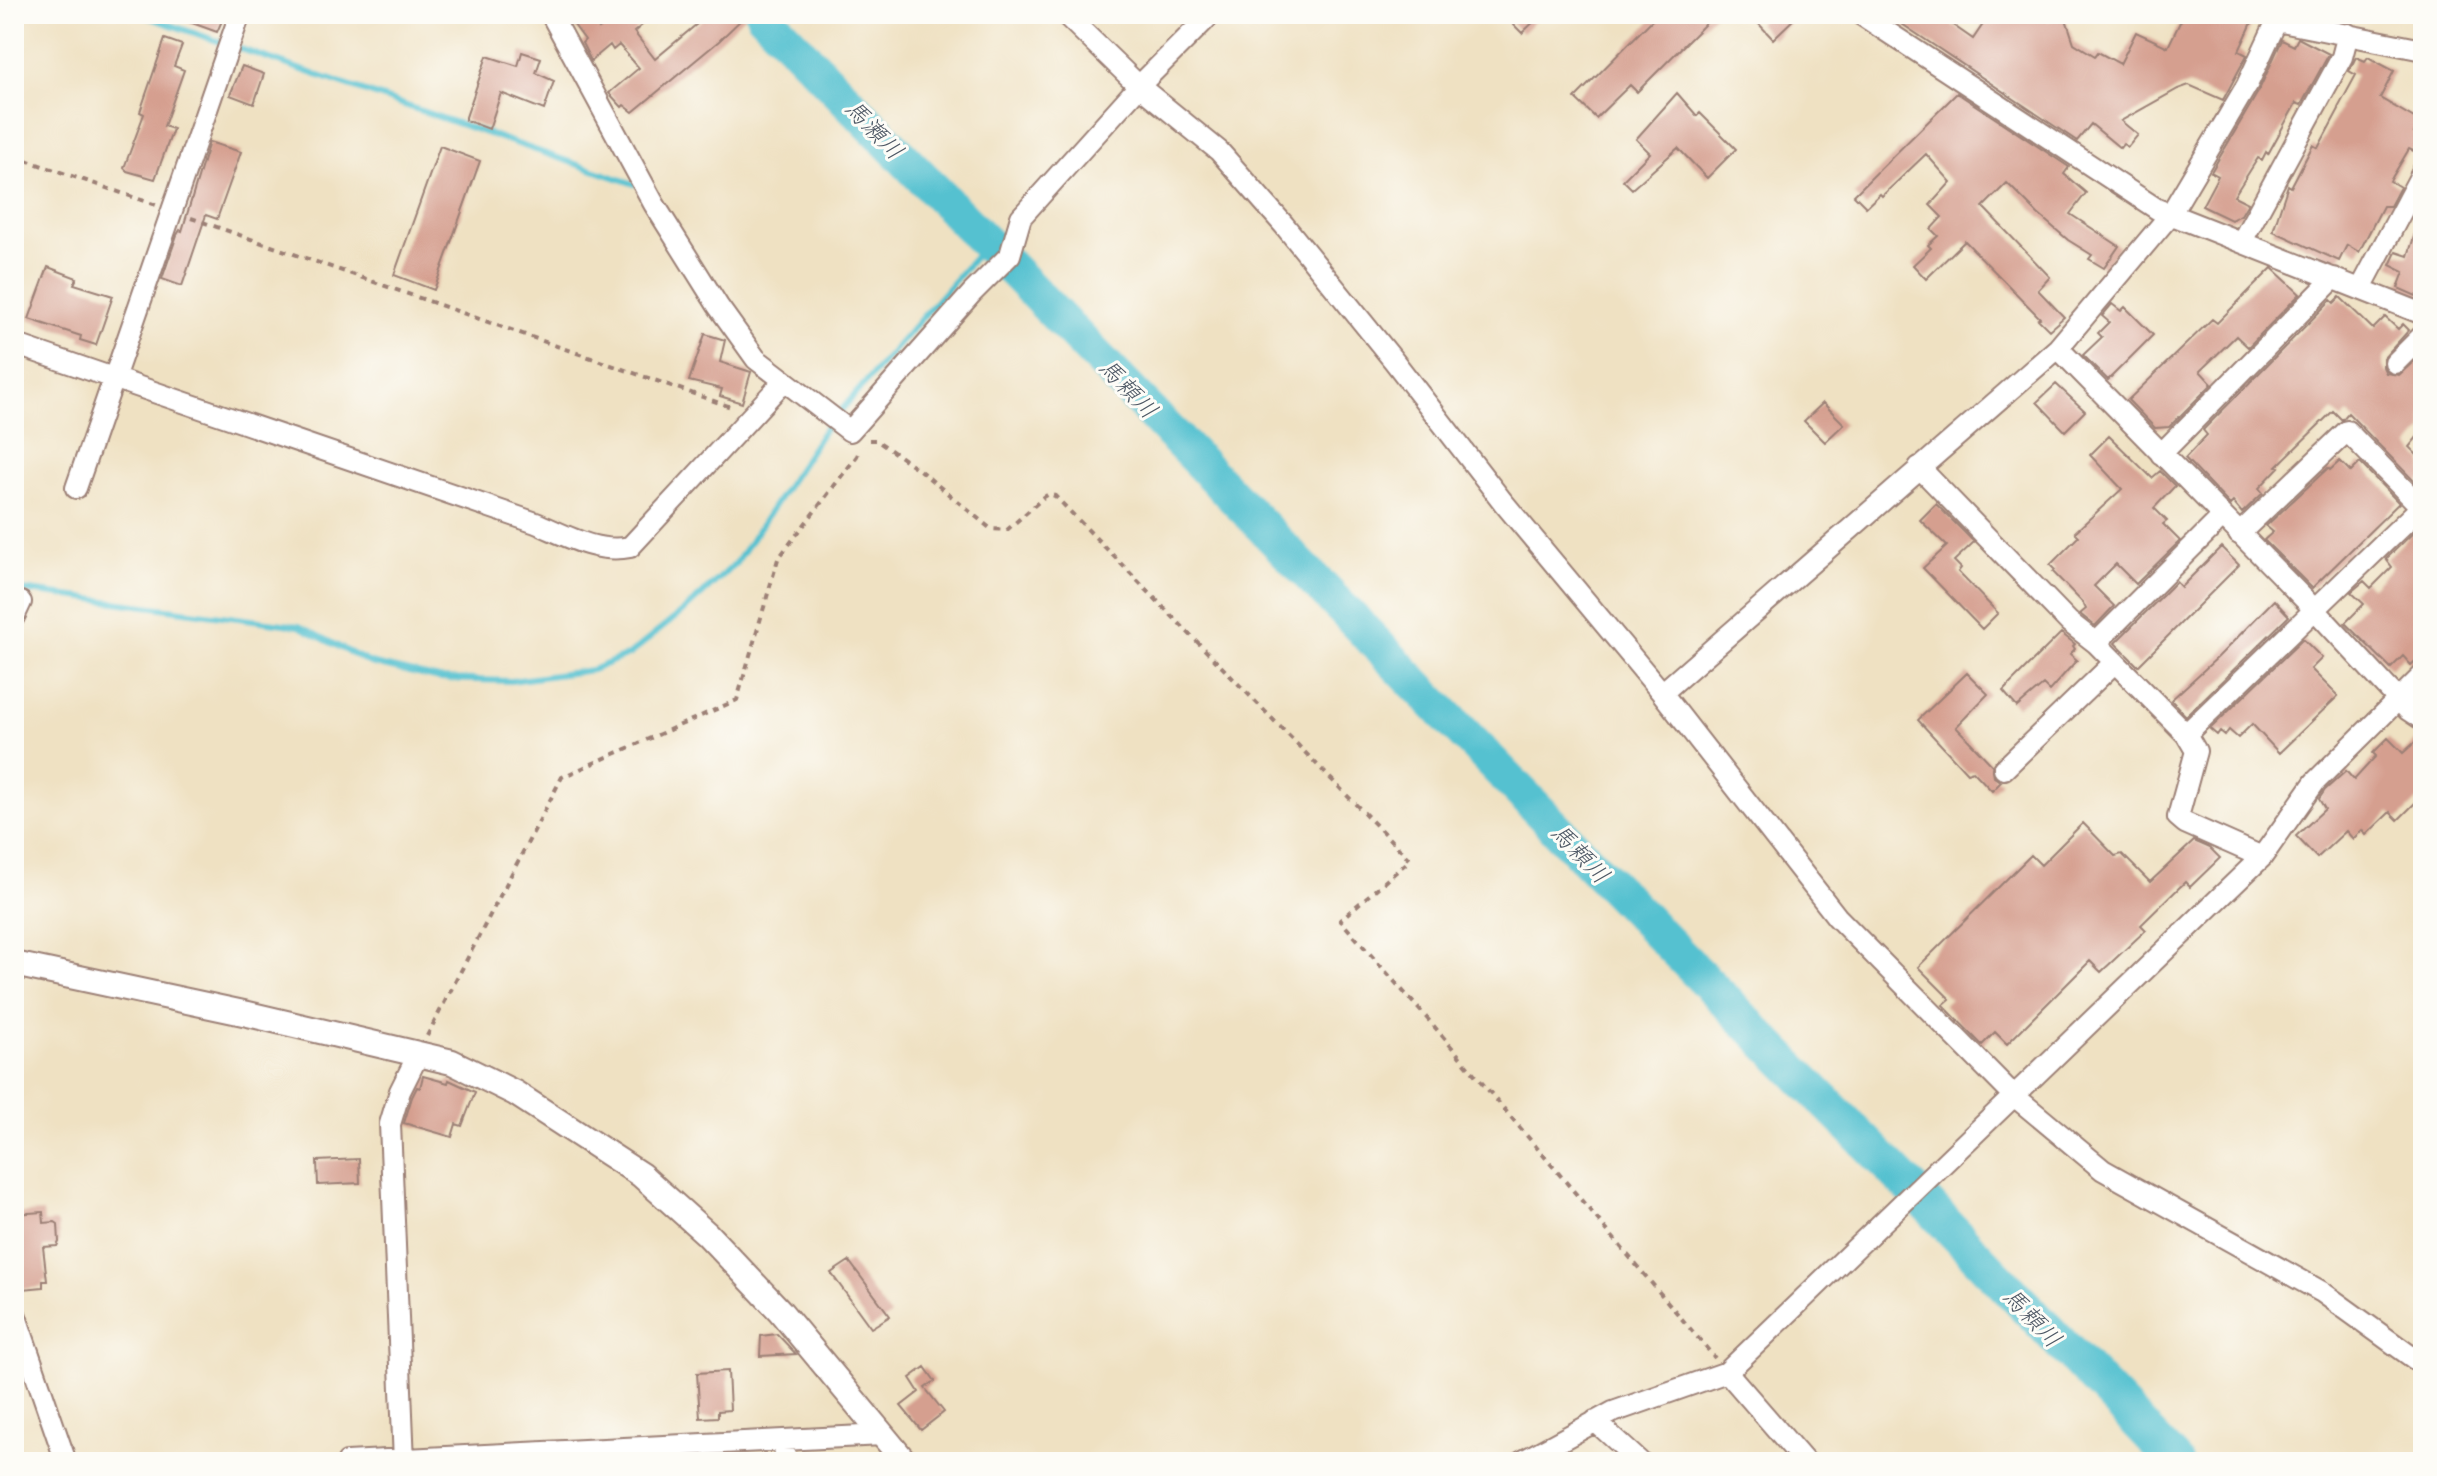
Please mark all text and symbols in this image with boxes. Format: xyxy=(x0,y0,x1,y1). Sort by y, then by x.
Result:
water label: 馬瀬川 xyxy=(838,92,912,166)
water label: 馬頼川 xyxy=(1092,351,1166,425)
water label: 馬頼川 xyxy=(1544,816,1618,890)
water label: 馬頼川 xyxy=(1996,1280,2070,1354)

